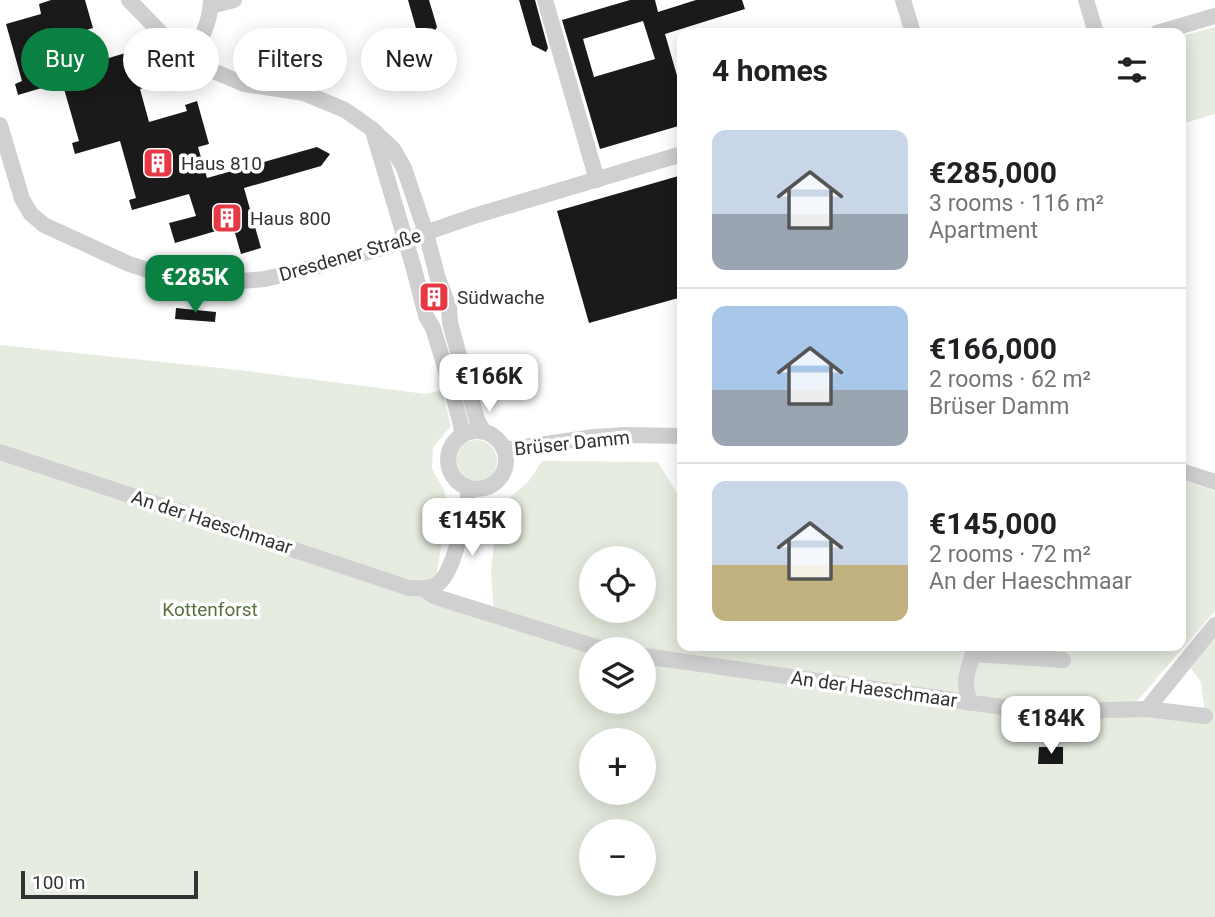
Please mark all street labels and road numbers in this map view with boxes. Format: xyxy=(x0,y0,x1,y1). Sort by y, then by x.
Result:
street label: Dresdener Straße xyxy=(276,224,424,286)
street label: Brüser Damm xyxy=(513,426,631,460)
street label: An der Haeschmaar xyxy=(129,485,296,559)
street label: An der Haeschmaar xyxy=(789,666,959,712)

